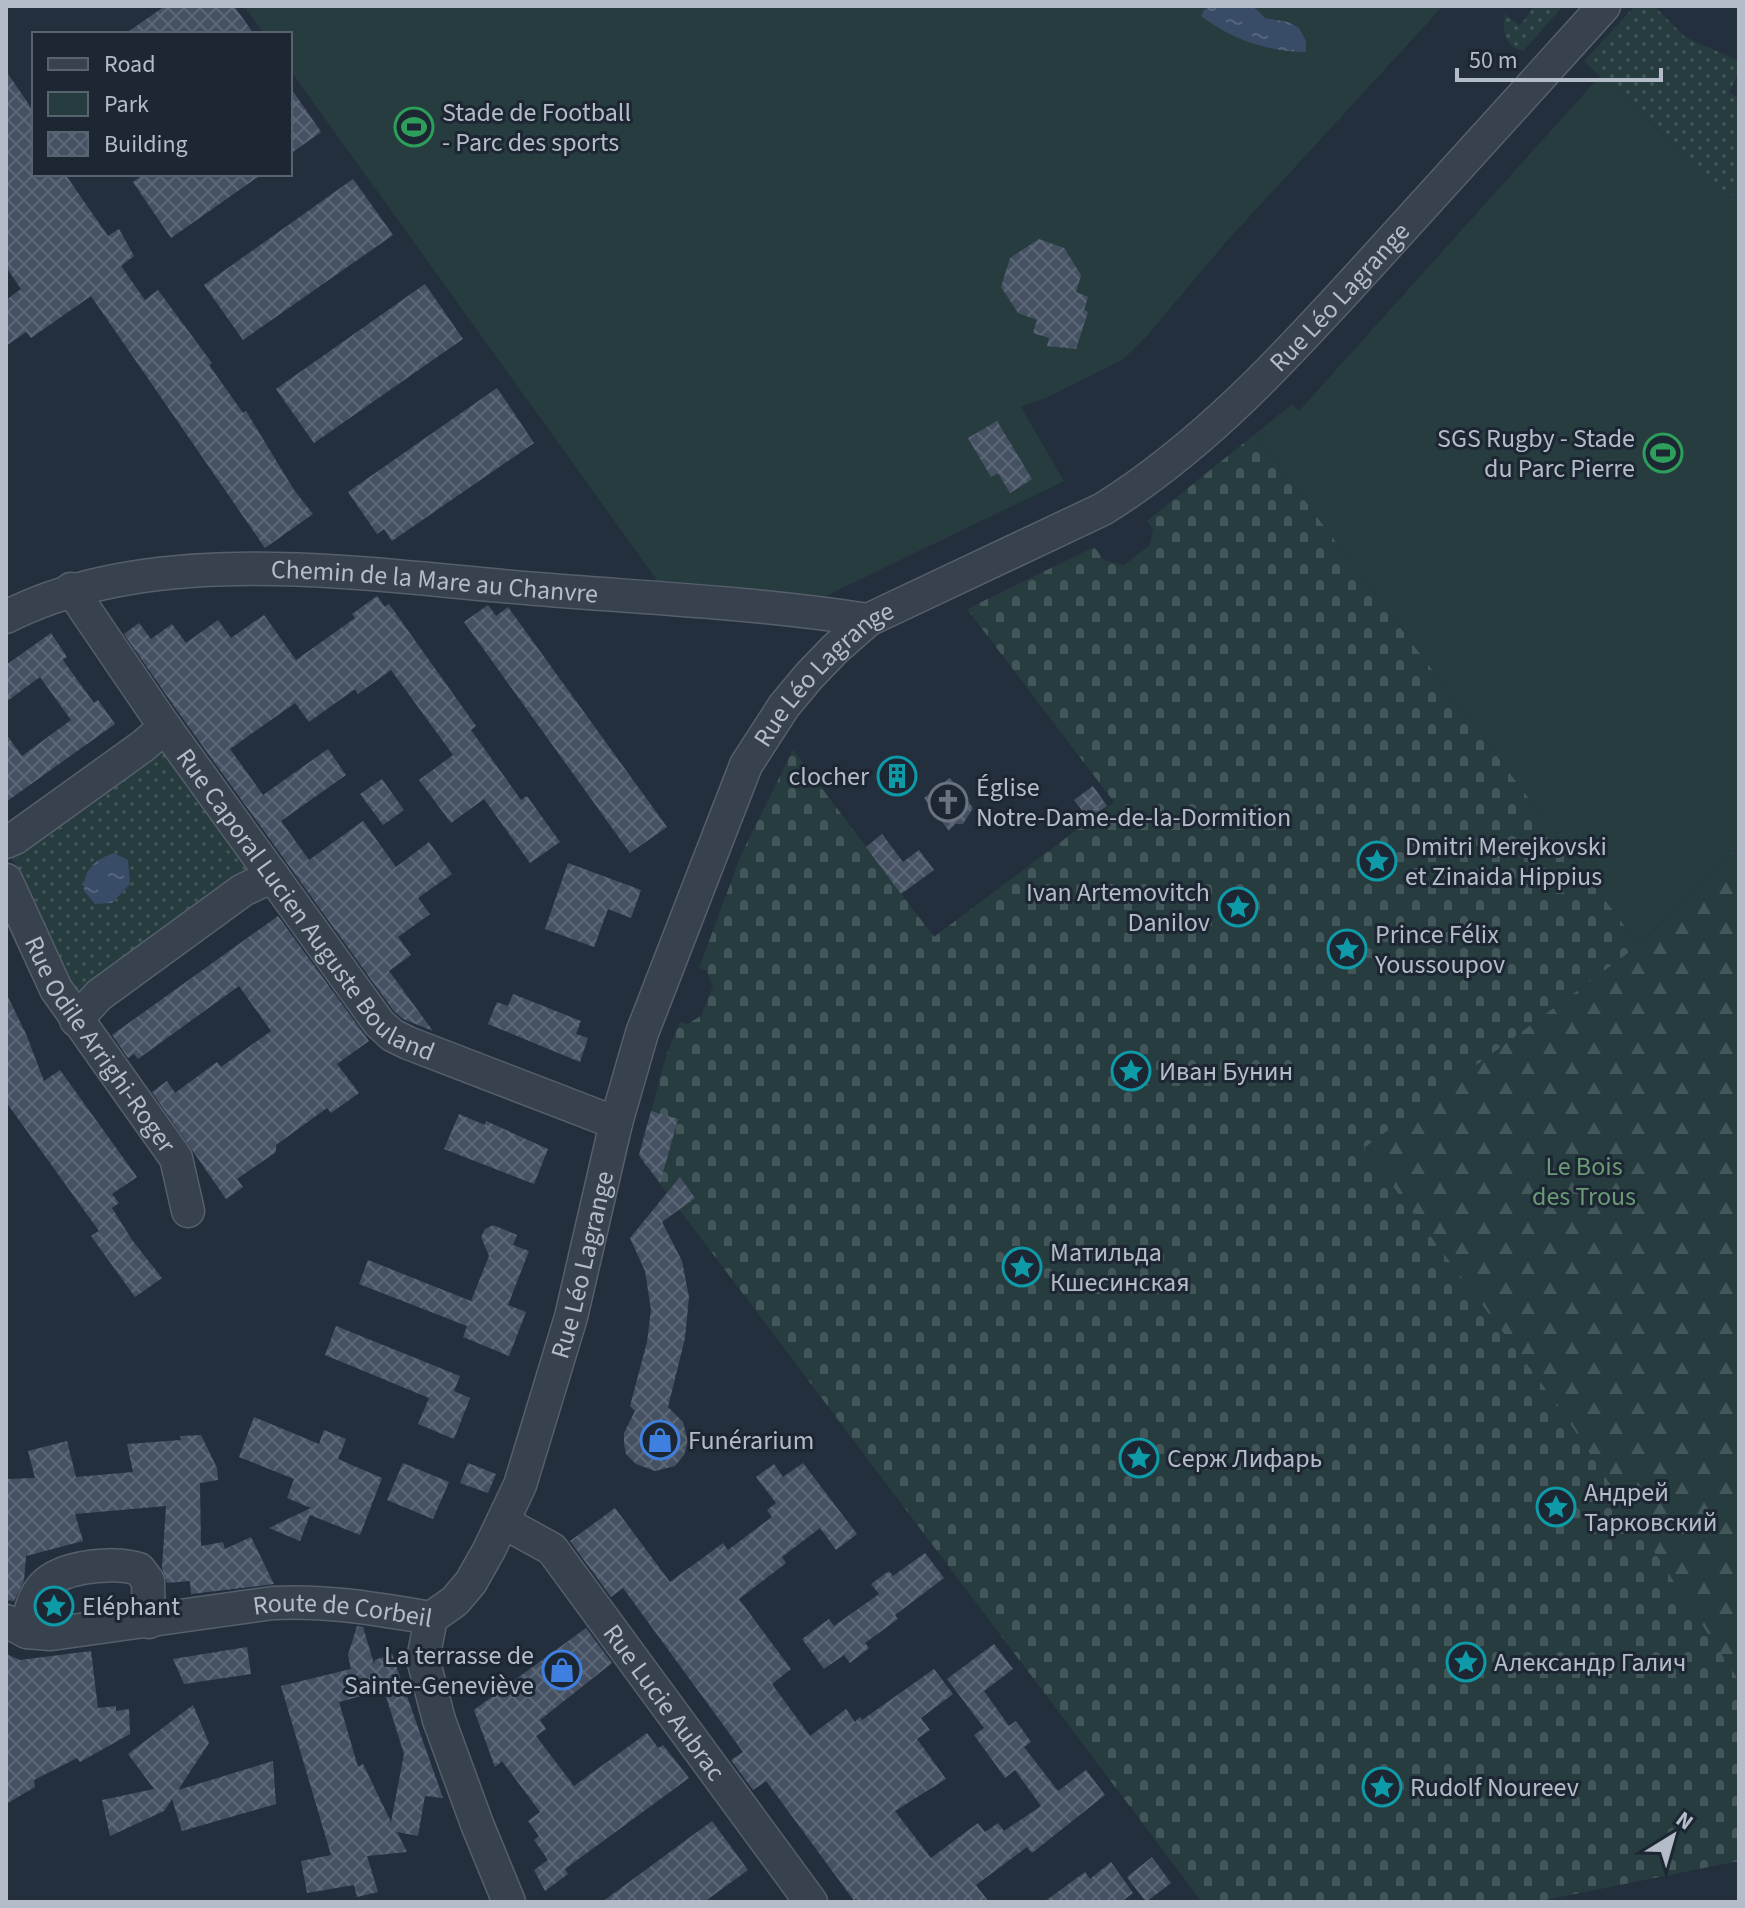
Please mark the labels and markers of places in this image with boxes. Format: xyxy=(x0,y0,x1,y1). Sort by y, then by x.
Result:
place label: Stade de Football - Parc des sports xyxy=(442,94,631,161)
sports icon: Stade de Football - Parc des sports xyxy=(393,106,435,148)
place label: SGS Rugby - Stade du Parc Pierre xyxy=(1437,420,1635,487)
sports icon: SGS Rugby - Stade du Parc Pierre xyxy=(1642,432,1684,474)
building icon: clocher xyxy=(876,755,918,797)
place label: clocher xyxy=(789,758,870,795)
place label: Église Notre-Dame-de-la-Dormition xyxy=(976,769,1291,836)
church icon: Église Notre-Dame-de-la-Dormition xyxy=(927,781,969,823)
place label: Dmitri Merejkovski et Zinaida Hippius xyxy=(1405,828,1607,895)
place icon: Dmitri Merejkovski et Zinaida Hippius xyxy=(1356,840,1398,882)
place label: Ivan Artemovitch Danilov xyxy=(1026,874,1210,941)
place icon: Ivan Artemovitch Danilov xyxy=(1217,886,1259,928)
place label: Prince Félix Youssoupov xyxy=(1374,916,1505,983)
place icon: Prince Félix Youssoupov xyxy=(1326,928,1368,970)
place icon: Иван Бунин xyxy=(1110,1050,1152,1092)
place label: Иван Бунин xyxy=(1159,1053,1293,1090)
place label: Матильда Кшесинская xyxy=(1050,1234,1190,1301)
place icon: Матильда Кшесинская xyxy=(1001,1246,1043,1288)
shop icon: Funérarium xyxy=(639,1419,681,1461)
place label: Funérarium xyxy=(688,1422,814,1459)
place icon: Серж Лифарь xyxy=(1118,1437,1160,1479)
place label: Серж Лифарь xyxy=(1167,1440,1322,1477)
place label: Андрей Тарковский xyxy=(1584,1474,1717,1541)
place icon: Андрей Тарковский xyxy=(1535,1486,1577,1528)
place icon: Eléphant xyxy=(33,1585,75,1627)
place label: Eléphant xyxy=(82,1588,180,1625)
place label: La terrasse de Sainte-Geneviève xyxy=(344,1637,534,1704)
place icon: Александр Галич xyxy=(1445,1641,1487,1683)
place label: Александр Галич xyxy=(1494,1644,1686,1681)
shop icon: La terrasse de Sainte-Geneviève xyxy=(541,1649,583,1691)
place icon: Rudolf Noureev xyxy=(1361,1766,1403,1808)
place label: Rudolf Noureev xyxy=(1410,1769,1579,1806)

